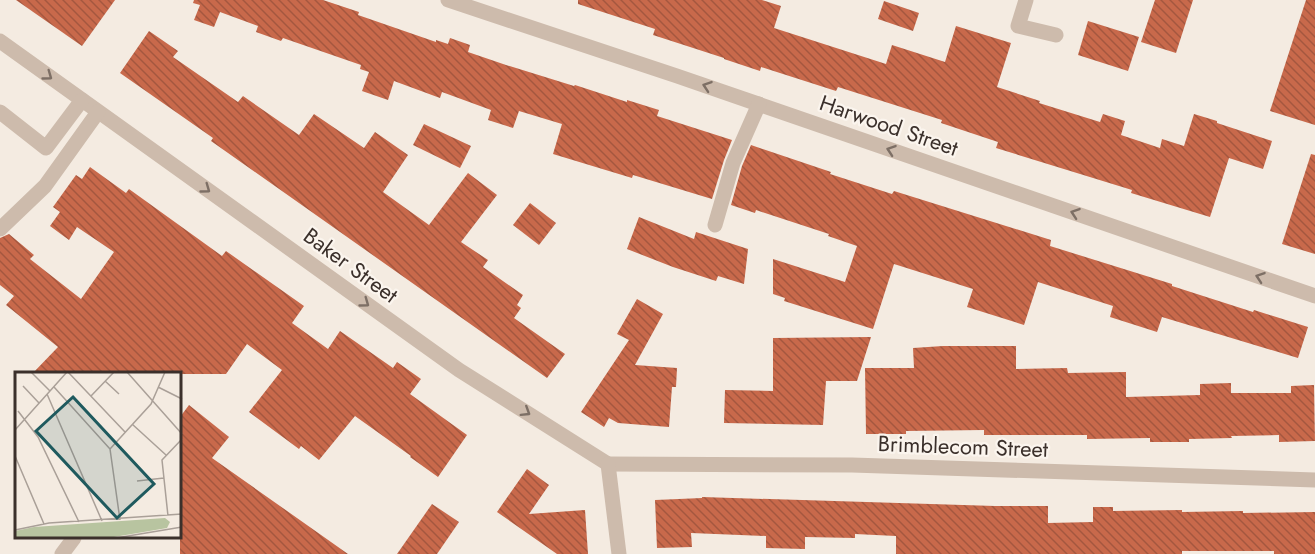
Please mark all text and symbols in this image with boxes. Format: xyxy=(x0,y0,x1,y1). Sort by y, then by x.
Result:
one-way arrow xyxy=(41,68,52,79)
one-way arrow xyxy=(702,81,713,94)
street label: Harwood Street xyxy=(815,86,963,164)
one-way arrow xyxy=(886,144,897,157)
one-way arrow xyxy=(199,182,210,193)
one-way arrow xyxy=(1070,208,1081,221)
street label: Baker Street xyxy=(297,220,406,311)
one-way arrow xyxy=(1255,271,1266,284)
one-way arrow xyxy=(358,295,369,306)
inset map xyxy=(15,372,182,539)
one-way arrow xyxy=(520,405,530,417)
street label: Brimblecom Street xyxy=(877,427,1049,465)

